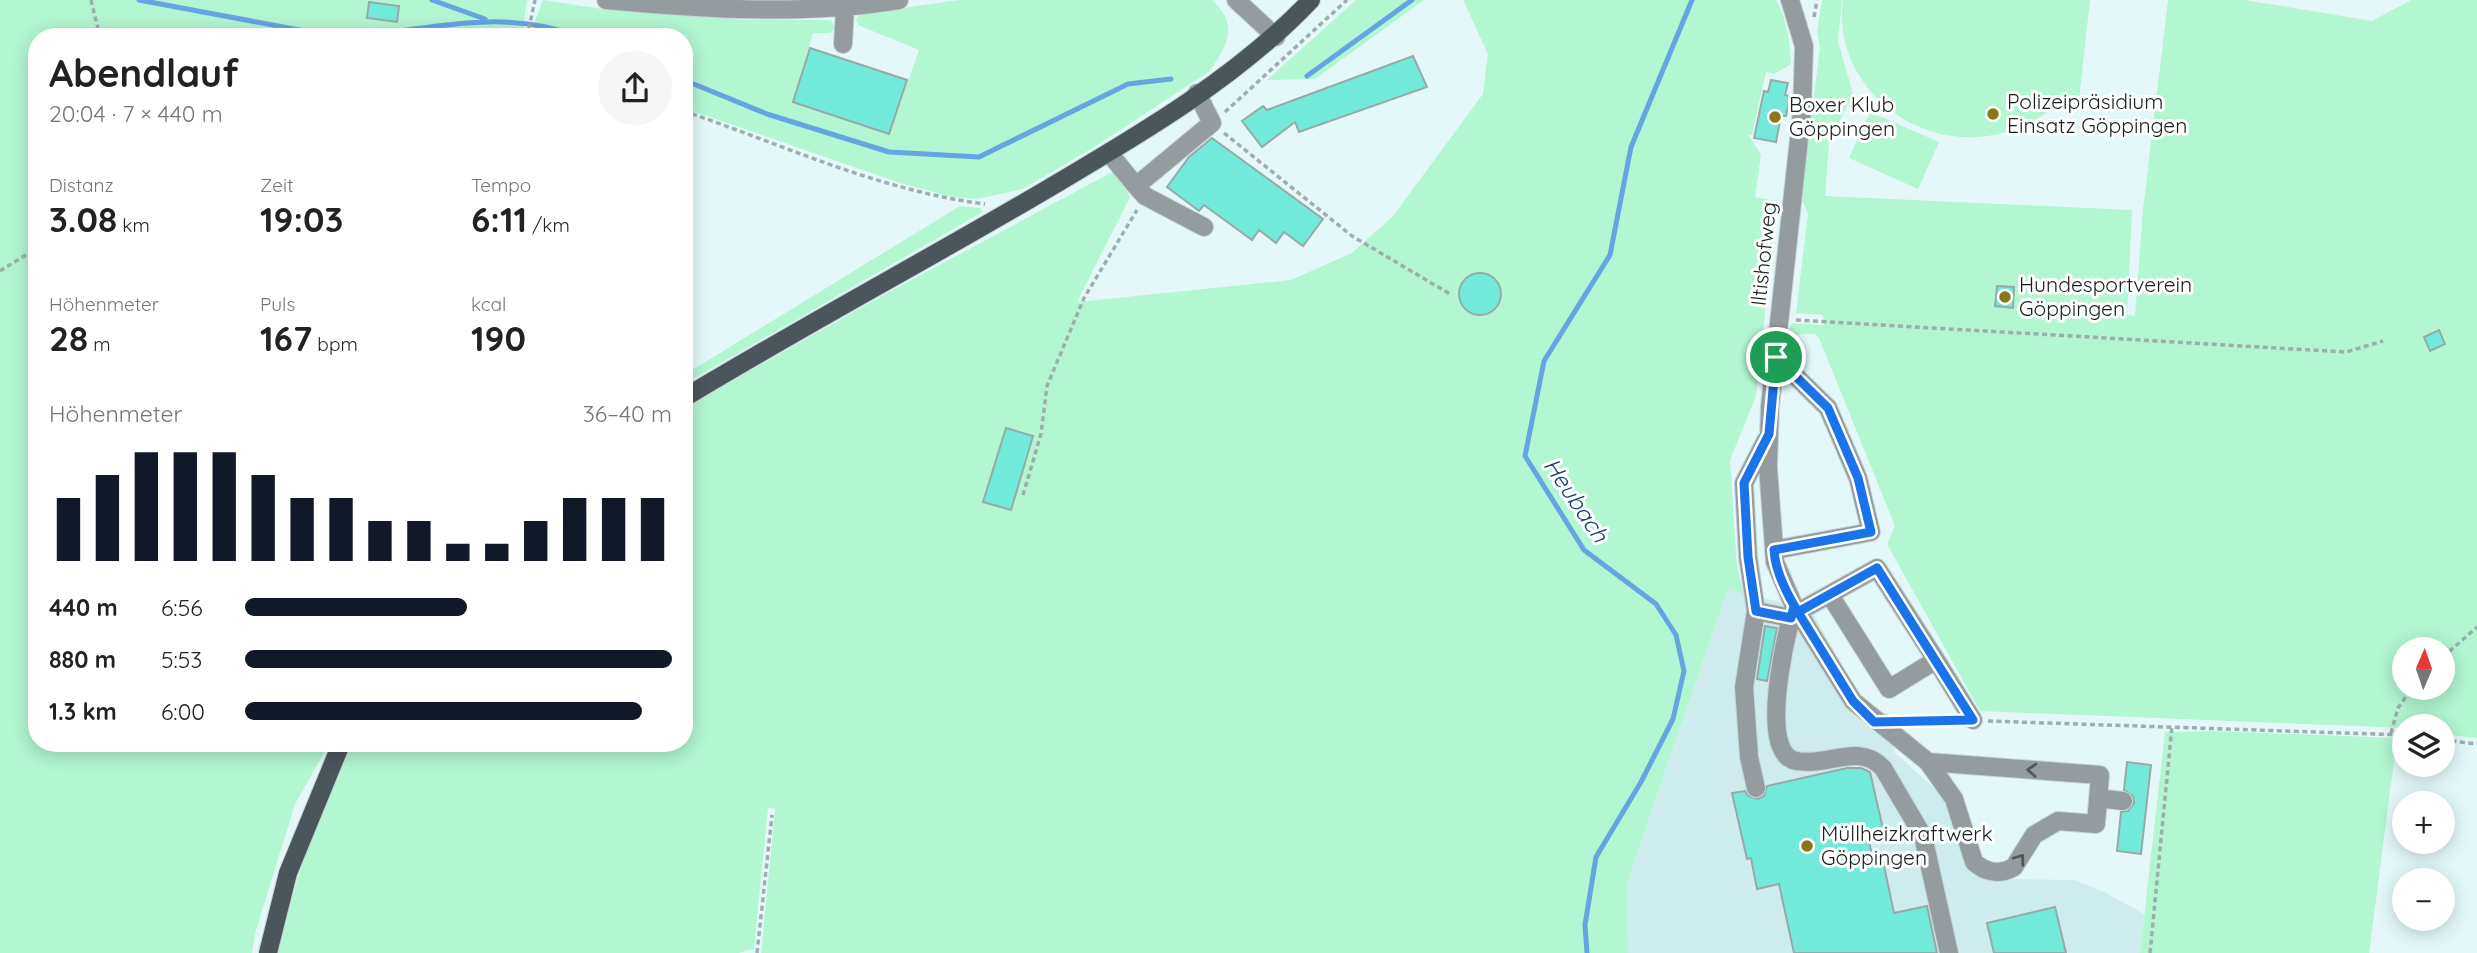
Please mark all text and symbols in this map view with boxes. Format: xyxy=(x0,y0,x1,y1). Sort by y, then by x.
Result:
text: Abendlauf xyxy=(49,49,239,97)
button: share xyxy=(598,51,672,125)
place label: Polizeipräsidium Einsatz Göppingen xyxy=(2007,88,2187,138)
place label: Boxer Klub Göppingen xyxy=(1789,91,1895,141)
text: 20:04 · 7 × 440 m xyxy=(49,99,223,128)
marker: Polizeipräsidium Einsatz Göppingen xyxy=(1985,106,2001,122)
marker: Boxer Klub Göppingen xyxy=(1767,109,1783,125)
text: Distanz xyxy=(49,173,114,197)
text: Zeit xyxy=(260,173,293,197)
text: Tempo xyxy=(471,173,531,197)
text: 3.08 xyxy=(49,197,117,241)
text: 19:03 xyxy=(260,197,343,241)
text: 6:11 xyxy=(471,197,527,241)
street label: Iltishofweg xyxy=(1745,201,1781,307)
text: km xyxy=(117,213,150,237)
text: /km xyxy=(527,213,570,237)
place label: Hundesportverein Göppingen xyxy=(2019,271,2192,321)
marker: Hundesportverein Göppingen xyxy=(1997,289,2013,305)
text: Höhenmeter xyxy=(49,292,159,316)
text: Puls xyxy=(260,292,295,316)
text: kcal xyxy=(471,292,506,316)
text: 28 xyxy=(49,316,88,360)
text: 167 xyxy=(260,316,312,360)
text: 190 xyxy=(471,316,526,360)
pin xyxy=(1746,327,1806,387)
text: m xyxy=(88,332,111,356)
text: bpm xyxy=(312,332,358,356)
icon: arrive xyxy=(1757,338,1795,376)
text: Höhenmeter xyxy=(49,399,182,428)
text: 36–40 m xyxy=(583,399,672,428)
water label: Heubach xyxy=(1538,452,1616,548)
text: 440 m xyxy=(49,593,118,622)
text: 6:56 xyxy=(161,593,203,622)
north arrow xyxy=(2392,637,2455,700)
map controls xyxy=(2392,637,2455,931)
text: 880 m xyxy=(49,645,116,674)
text: 5:53 xyxy=(161,645,202,674)
text: 1.3 km xyxy=(49,697,117,726)
text: 6:00 xyxy=(161,697,205,726)
button: layers xyxy=(2392,714,2455,777)
one-way arrow xyxy=(2026,763,2037,778)
button: + xyxy=(2392,791,2455,854)
place label: Müllheizkraftwerk Göppingen xyxy=(1821,820,1993,870)
marker: Müllheizkraftwerk Göppingen xyxy=(1799,838,1815,854)
one-way arrow xyxy=(2012,854,2024,866)
button: − xyxy=(2392,868,2455,931)

